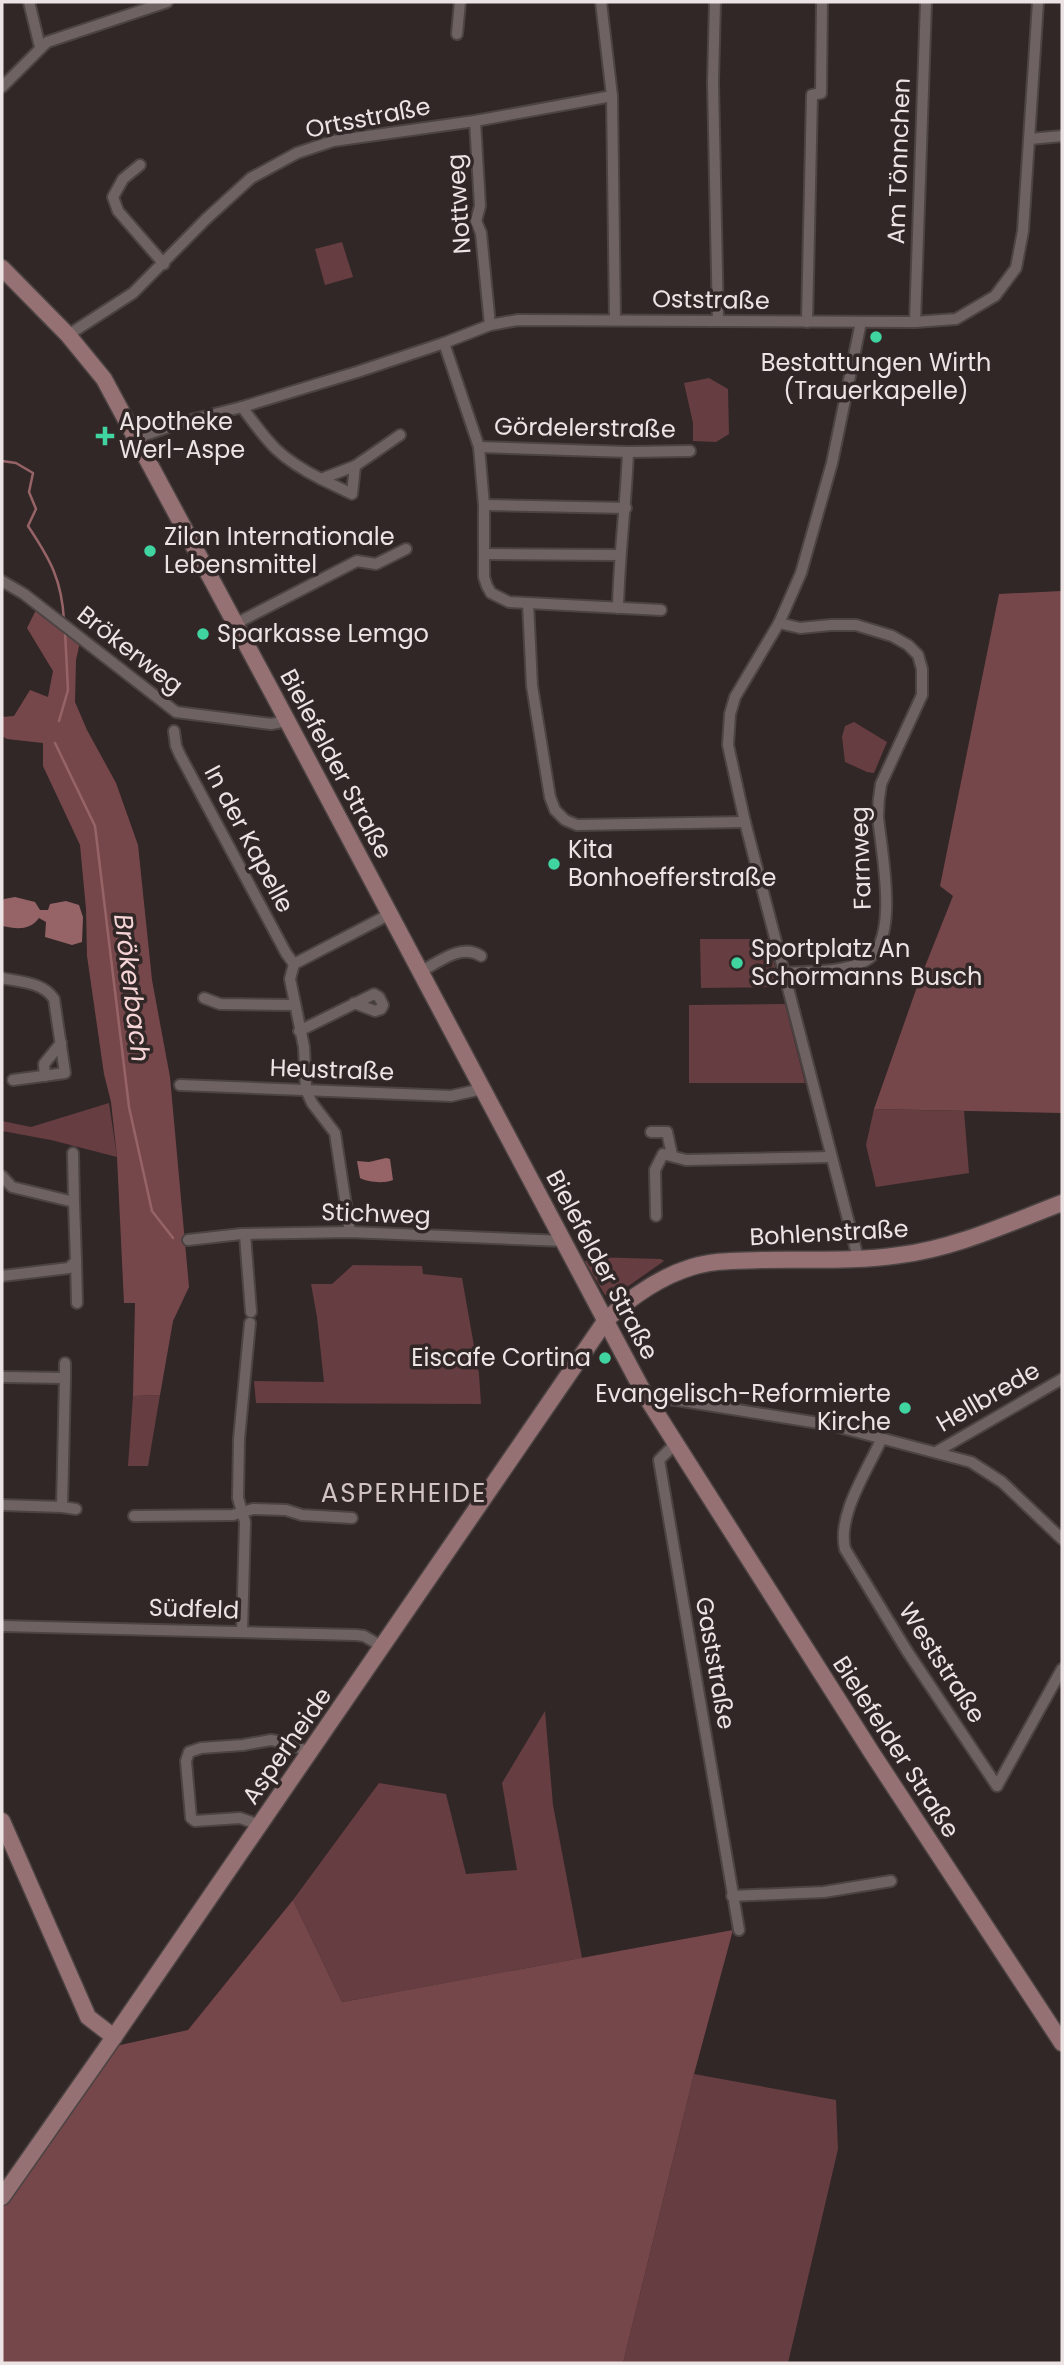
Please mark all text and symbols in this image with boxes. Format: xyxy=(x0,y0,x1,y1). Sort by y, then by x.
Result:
street label: Am Tönnchen xyxy=(879,77,918,245)
street label: Ortsstraße xyxy=(303,89,433,146)
street label: Nottweg xyxy=(439,153,478,255)
street label: Oststraße xyxy=(652,282,770,317)
marker: Bestattungen Wirth (Trauerkapelle) xyxy=(868,329,884,345)
place label: Bestattungen Wirth (Trauerkapelle) xyxy=(761,346,991,407)
place label: Apotheke Werl-Aspe xyxy=(119,405,245,466)
street label: Gördelerstraße xyxy=(494,409,676,446)
marker: Apotheke Werl-Aspe xyxy=(97,428,113,444)
place label: Zilan Internationale Lebensmittel xyxy=(164,520,395,581)
marker: Zilan Internationale Lebensmittel xyxy=(142,543,158,559)
street label: Brökerweg xyxy=(71,598,190,701)
place label: Sparkasse Lemgo xyxy=(217,617,429,650)
marker: Sparkasse Lemgo xyxy=(195,626,211,642)
street label: Bielefelder Straße xyxy=(272,663,400,865)
street label: In der Kapelle xyxy=(197,759,302,918)
street label: Farnweg xyxy=(842,806,879,910)
place label: Kita Bonhoefferstraße xyxy=(568,833,776,894)
marker: Kita Bonhoefferstraße xyxy=(546,856,562,872)
water label: Brökerbach xyxy=(105,912,159,1064)
place label: Sportplatz An Schormanns Busch xyxy=(751,932,982,993)
marker: Sportplatz An Schormanns Busch xyxy=(729,955,745,971)
street label: Heustraße xyxy=(269,1051,395,1088)
street label: Bielefelder Straße xyxy=(538,1164,666,1366)
street label: Stichweg xyxy=(321,1195,431,1232)
street label: Bohlenstraße xyxy=(749,1212,909,1253)
place label: Eiscafe Cortina xyxy=(411,1341,591,1374)
marker: Eiscafe Cortina xyxy=(597,1350,613,1366)
street label: Hellbrede xyxy=(930,1354,1046,1439)
place label: Evangelisch-Reformierte Kirche xyxy=(595,1377,891,1438)
marker: Evangelisch-Reformierte Kirche xyxy=(897,1400,913,1416)
district label: ASPERHEIDE xyxy=(321,1475,487,1511)
street label: Südfeld xyxy=(148,1590,240,1627)
street label: Gaststraße xyxy=(688,1594,743,1732)
street label: Weststraße xyxy=(891,1596,994,1729)
street label: Bielefelder Straße xyxy=(825,1649,968,1844)
street label: Asperheide xyxy=(234,1681,339,1811)

